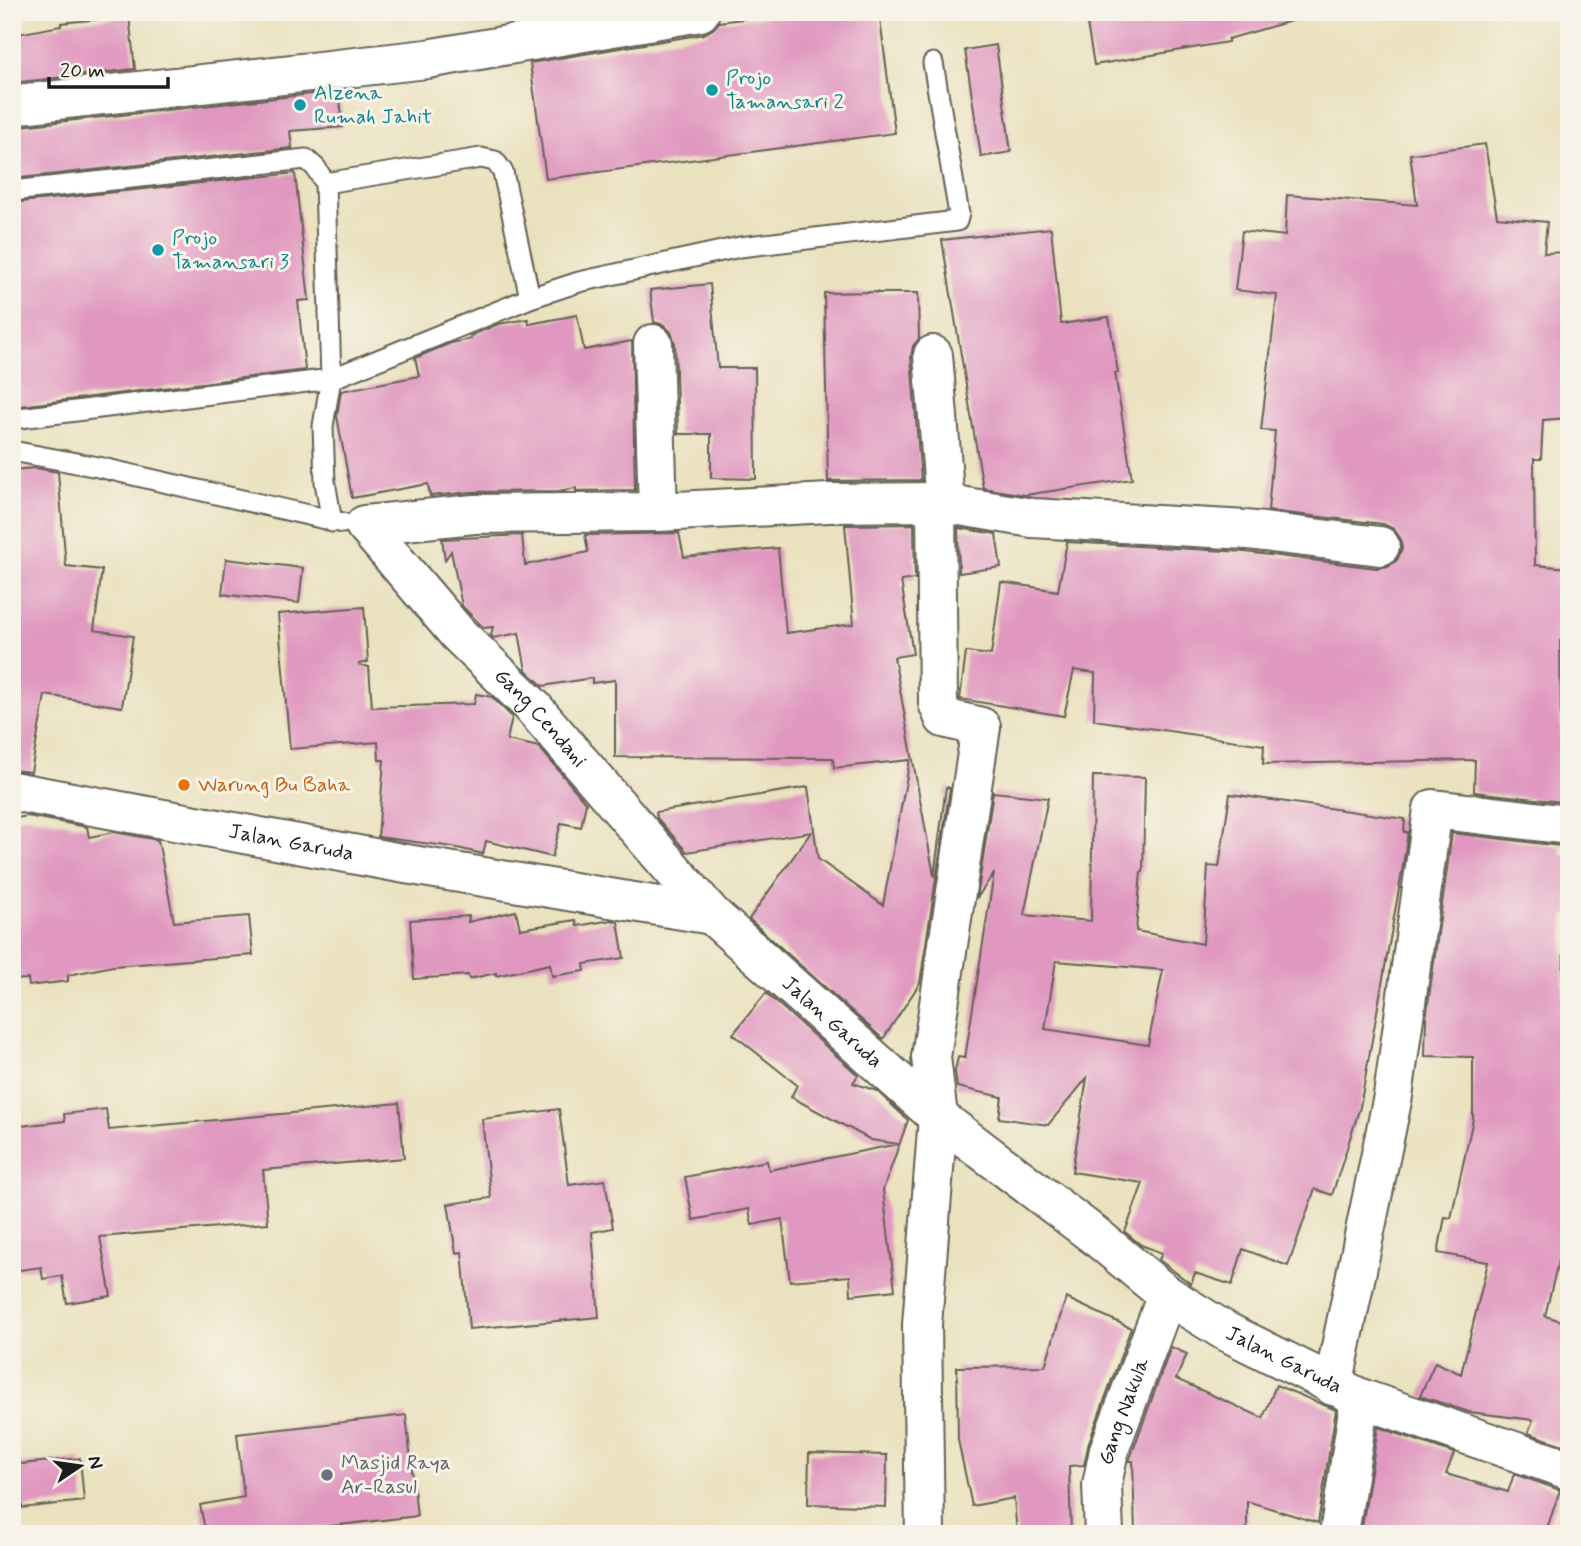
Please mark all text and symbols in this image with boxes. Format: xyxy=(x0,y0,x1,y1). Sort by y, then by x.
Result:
scale bar xyxy=(49,46,168,90)
text: 20 m xyxy=(60,57,105,85)
place label: Projo Tamansari 2 xyxy=(726,64,844,116)
place label: Alzena Rumah Jahit xyxy=(314,79,432,131)
marker: Projo Tamansari 2 xyxy=(704,82,720,98)
marker: Alzena Rumah Jahit xyxy=(292,97,308,113)
place label: Projo Tamansari 3 xyxy=(172,224,290,276)
marker: Projo Tamansari 3 xyxy=(150,242,166,258)
street label: Gang Cendani xyxy=(488,662,593,774)
place label: Warung Bu Baha xyxy=(198,771,351,799)
marker: Warung Bu Baha xyxy=(176,777,192,793)
street label: Jalan Garuda xyxy=(227,817,356,868)
street label: Jalan Garuda xyxy=(776,970,889,1075)
street label: Jalan Garuda xyxy=(1221,1320,1347,1401)
street label: Gang Nakula xyxy=(1092,1353,1156,1467)
north arrow xyxy=(46,1430,116,1500)
place label: Masjid Raya Ar-Rasul xyxy=(341,1449,451,1501)
text: N xyxy=(81,1454,109,1471)
marker: Masjid Raya Ar-Rasul xyxy=(319,1467,335,1483)

